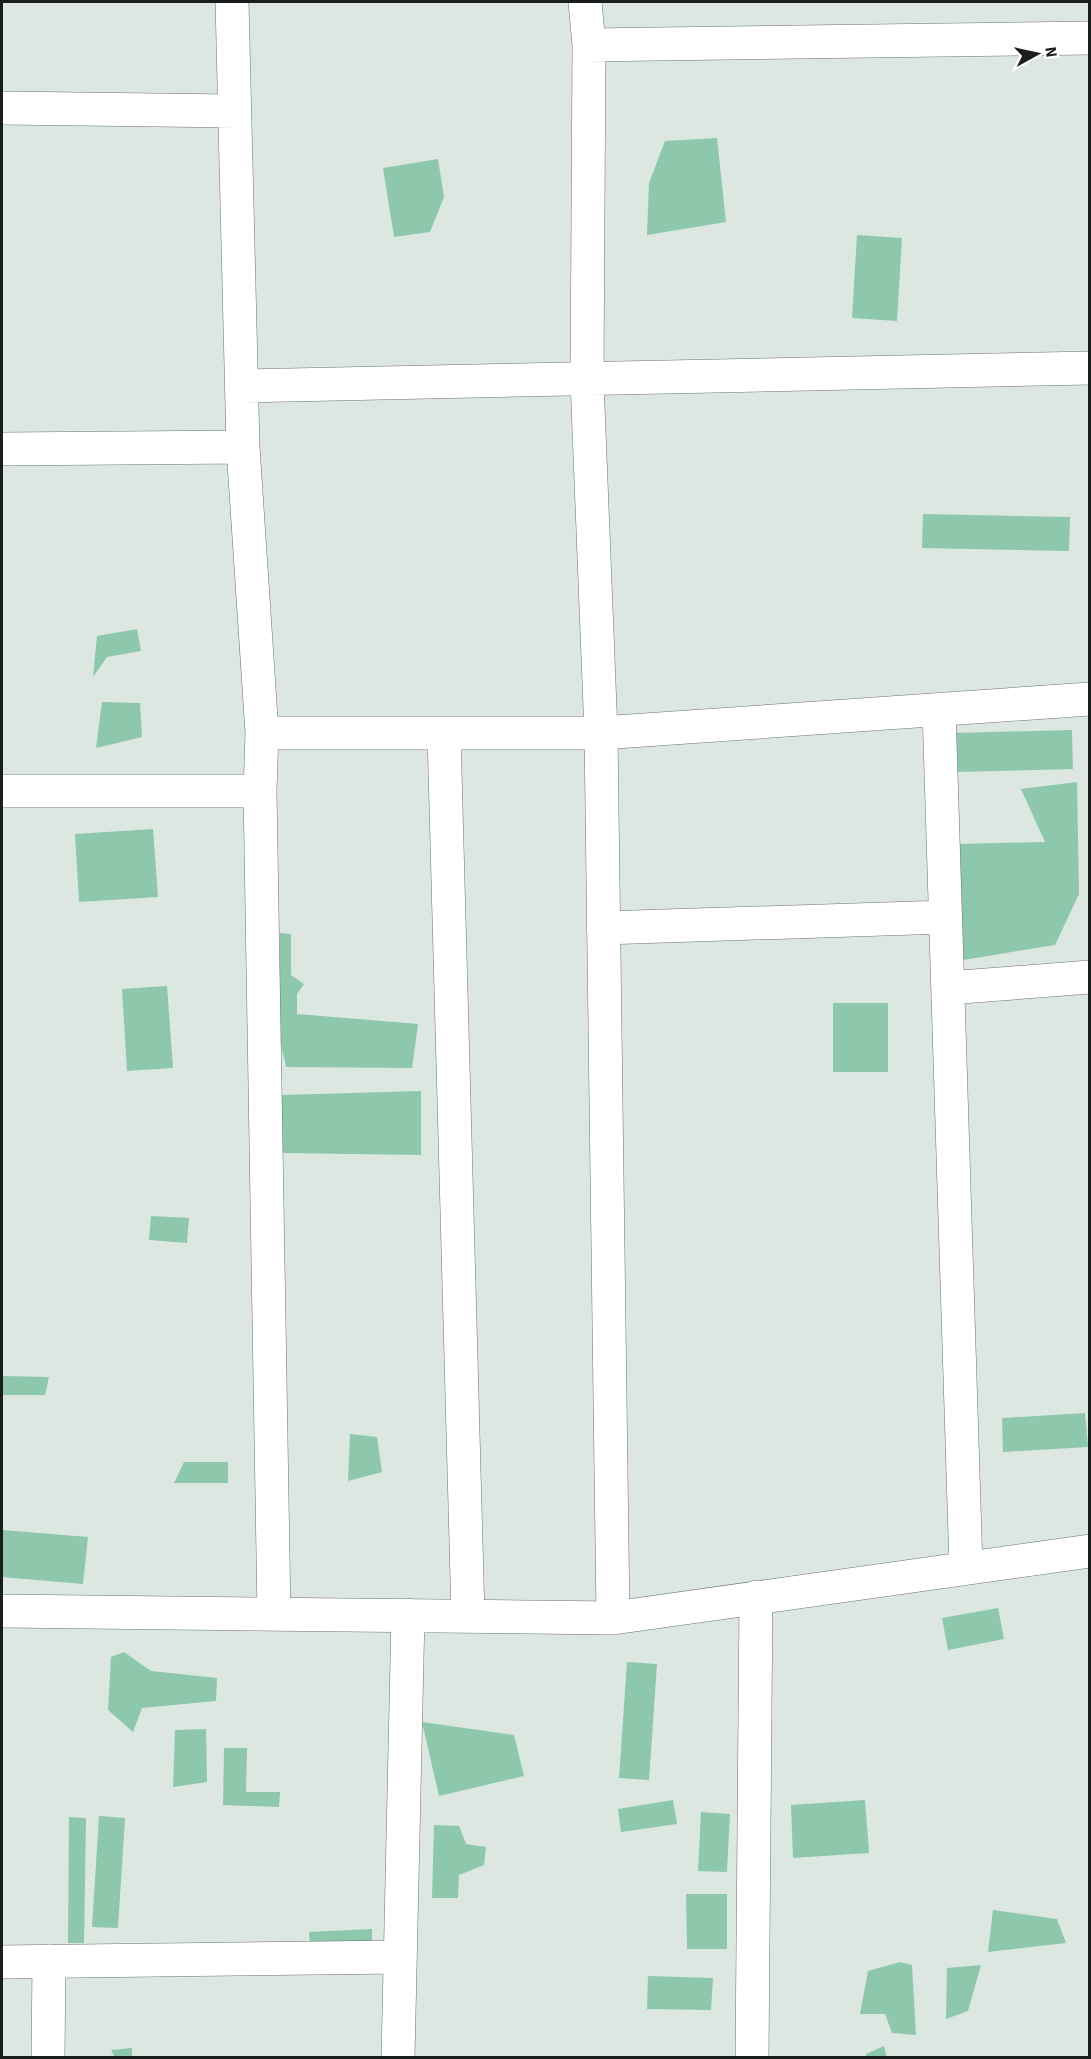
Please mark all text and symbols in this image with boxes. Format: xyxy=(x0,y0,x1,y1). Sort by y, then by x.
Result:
north arrow xyxy=(1007,24,1067,84)
text: N xyxy=(1039,45,1062,59)

